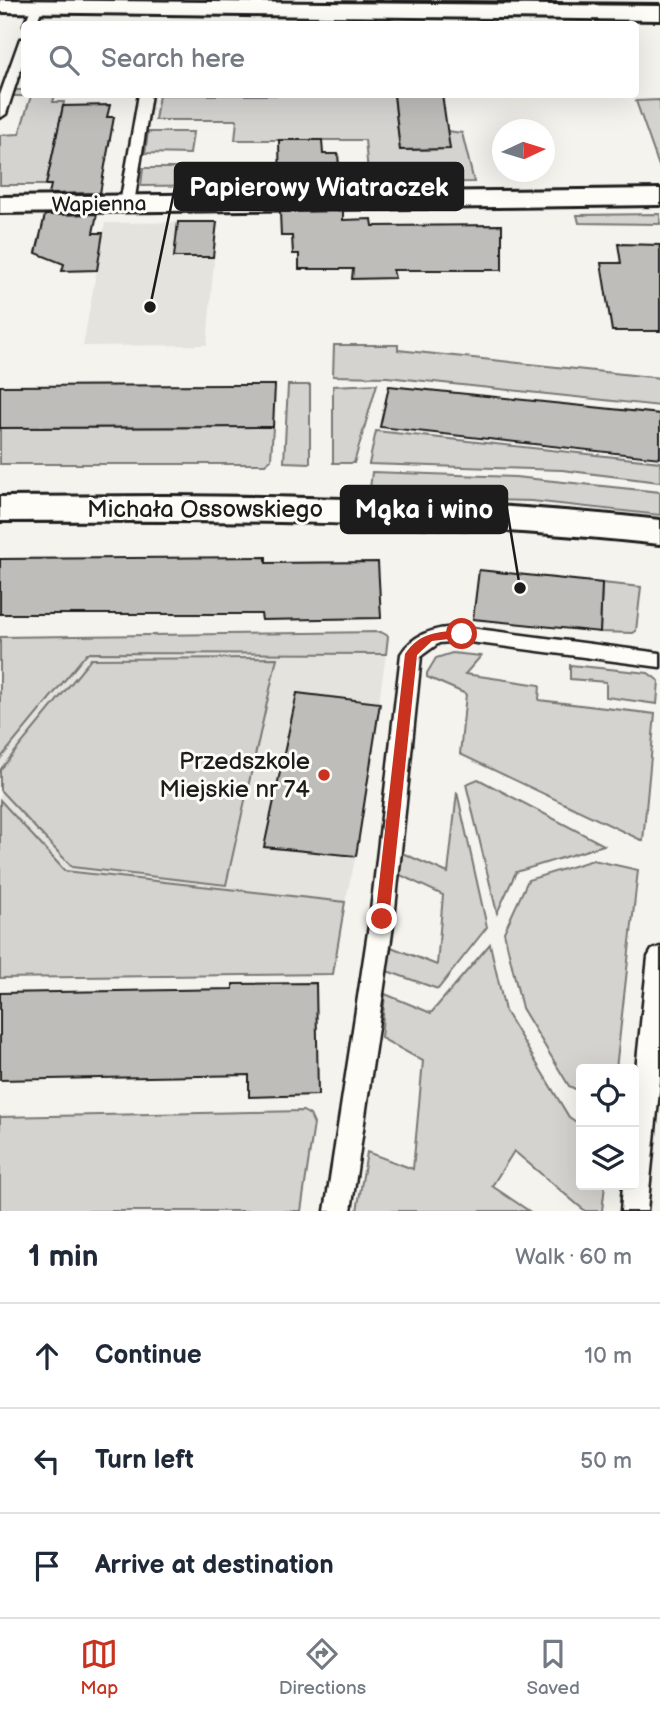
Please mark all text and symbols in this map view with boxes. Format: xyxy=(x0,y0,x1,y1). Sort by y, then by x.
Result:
search box xyxy=(21,21,639,98)
icon: search xyxy=(45,41,83,79)
text: Search here xyxy=(101,44,245,75)
north arrow xyxy=(492,119,555,182)
callout: Papierowy Wiatraczek xyxy=(175,163,463,210)
text: Papierowy Wiatraczek xyxy=(189,173,449,204)
street label: Wapienna xyxy=(51,191,147,218)
callout: Mąka i wino xyxy=(341,486,507,533)
street label: Michała Ossowskiego xyxy=(87,495,323,524)
text: Mąka i wino xyxy=(355,495,493,526)
route start xyxy=(446,618,477,649)
place label: Przedszkole Miejskie nr 74 xyxy=(159,747,310,804)
marker: Przedszkole Miejskie nr 74 xyxy=(316,767,332,783)
route end xyxy=(366,903,397,934)
map controls xyxy=(576,1064,639,1190)
button: locate xyxy=(576,1064,639,1127)
button: layers xyxy=(576,1127,639,1190)
text: 1 min xyxy=(28,1239,98,1275)
text: Walk · 60 m xyxy=(515,1243,632,1271)
icon: ahead xyxy=(28,1337,66,1375)
text: Continue xyxy=(95,1340,202,1371)
text: 10 m xyxy=(584,1342,632,1370)
icon: left xyxy=(28,1442,66,1480)
text: Turn left xyxy=(95,1445,194,1476)
text: 50 m xyxy=(580,1447,632,1475)
icon: arrive xyxy=(28,1547,66,1585)
text: Arrive at destination xyxy=(95,1550,334,1581)
tab: Map xyxy=(80,1635,118,1700)
tab: Directions xyxy=(279,1635,366,1700)
tab: Saved xyxy=(526,1635,580,1700)

